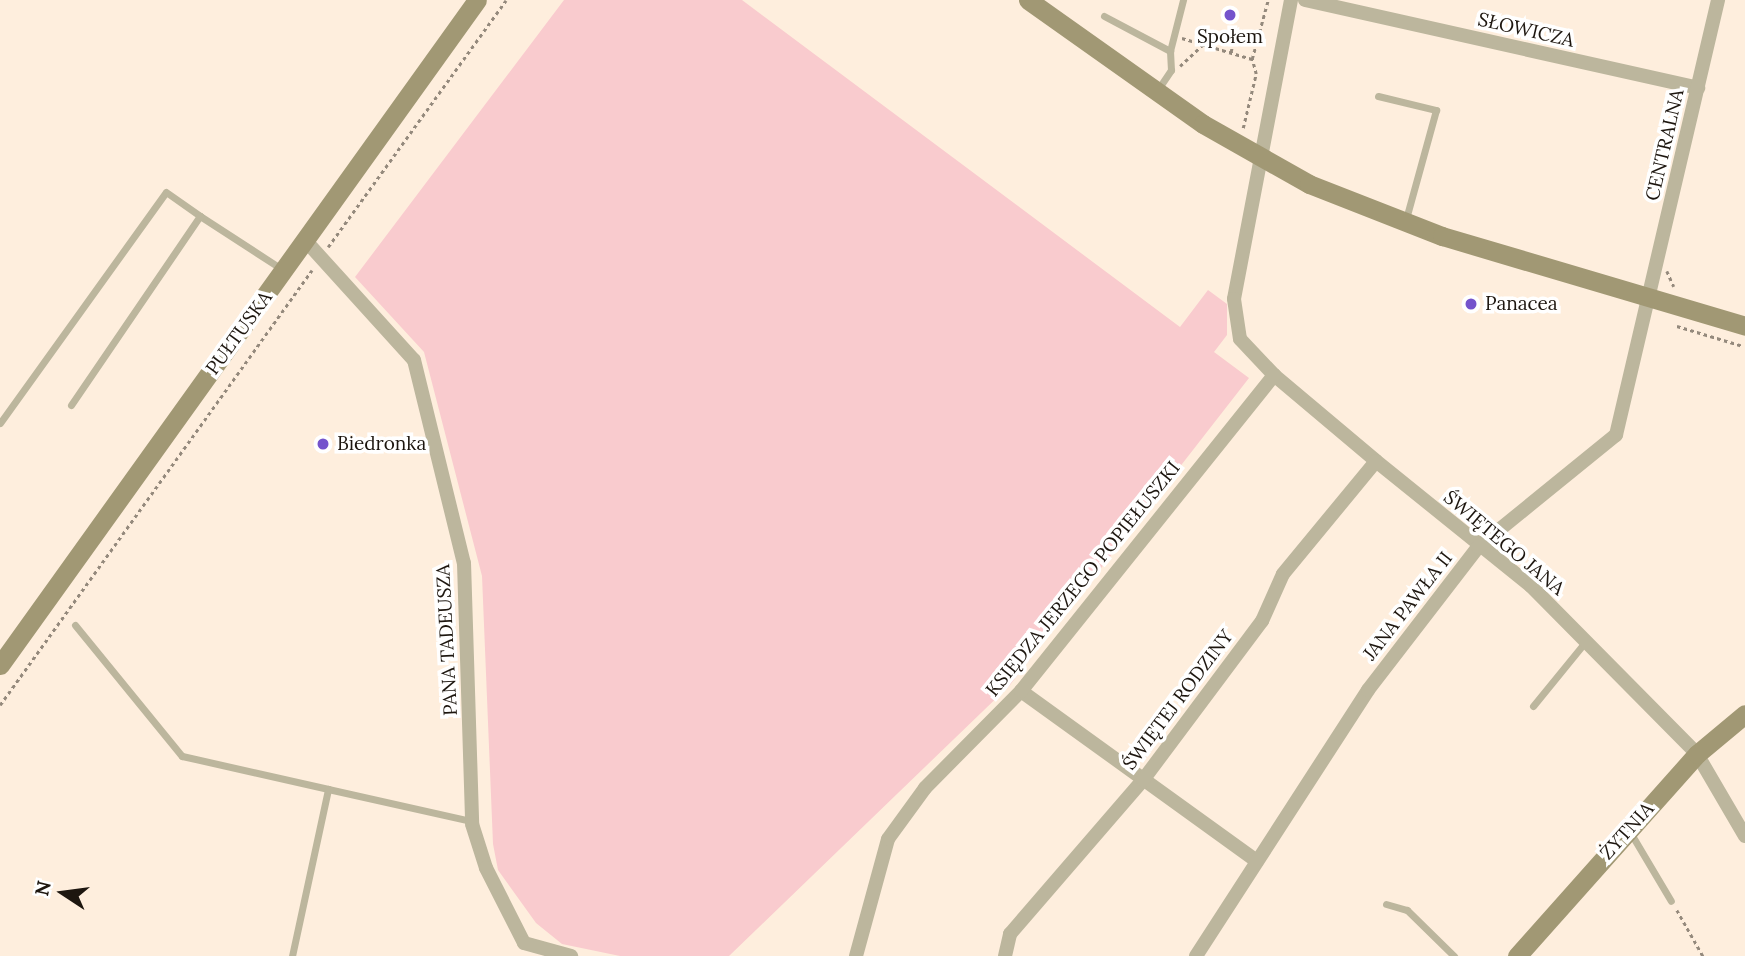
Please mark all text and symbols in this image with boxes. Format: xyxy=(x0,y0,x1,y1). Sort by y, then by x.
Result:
marker: Społem xyxy=(1222,7,1238,23)
street label: SŁOWICZA xyxy=(1476,8,1576,52)
place label: Społem xyxy=(1197,26,1263,48)
street label: CENTRALNA xyxy=(1641,87,1689,203)
street label: PUŁTUSKA xyxy=(201,287,277,379)
place label: Panacea xyxy=(1485,293,1558,315)
marker: Panacea xyxy=(1463,296,1479,312)
place label: Biedronka xyxy=(337,433,426,455)
marker: Biedronka xyxy=(315,436,331,452)
street label: KSIĘDZA JERZEGO POPIEŁUSZKI xyxy=(981,457,1185,701)
street label: ŚWIĘTEGO JANA xyxy=(1439,486,1569,600)
street label: JANA PAWŁA II xyxy=(1359,547,1457,665)
street label: PANA TADEUSZA xyxy=(432,563,462,717)
street label: ŚWIĘTEJ RODZINY xyxy=(1118,626,1238,774)
street label: ŻYTNIA xyxy=(1595,798,1659,864)
north arrow xyxy=(28,858,98,928)
text: N xyxy=(29,878,56,898)

